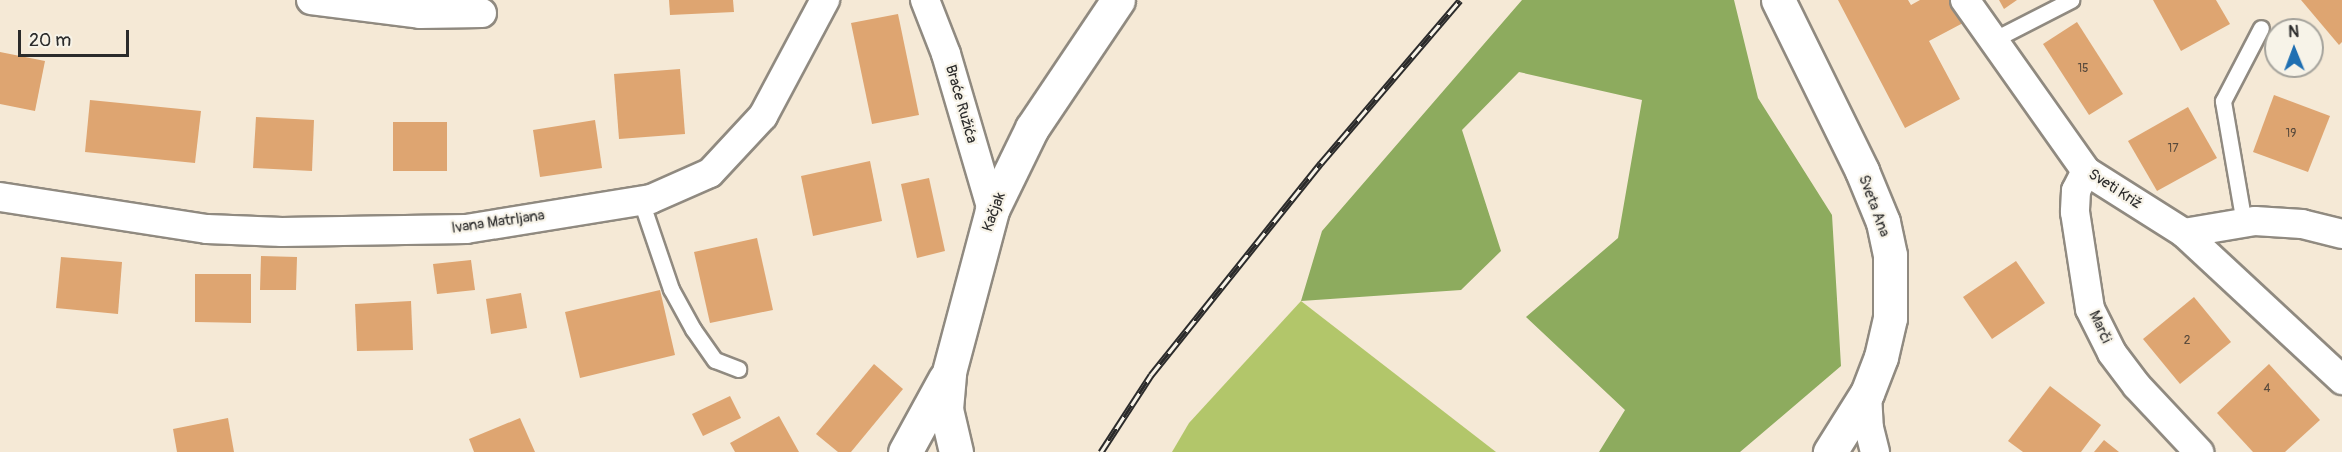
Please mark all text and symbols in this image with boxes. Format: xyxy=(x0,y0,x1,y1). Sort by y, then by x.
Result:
scale bar xyxy=(21,18,132,56)
north arrow xyxy=(2264,18,2324,78)
text: N xyxy=(2288,22,2299,42)
text: 20 m xyxy=(29,29,71,52)
house number: 15 xyxy=(2077,62,2089,76)
street label: Braće Ružića xyxy=(941,63,981,145)
house number: 19 xyxy=(2286,127,2296,141)
house number: 17 xyxy=(2167,142,2179,156)
street label: Sveti Križ xyxy=(2085,165,2145,213)
street label: Sveta Ana xyxy=(1855,173,1893,239)
street label: Kačjak xyxy=(979,190,1009,234)
street label: Ivana Matrljana xyxy=(450,207,546,237)
street label: Marči xyxy=(2085,308,2115,346)
house number: 2 xyxy=(2184,334,2190,348)
house number: 4 xyxy=(2264,382,2270,396)

